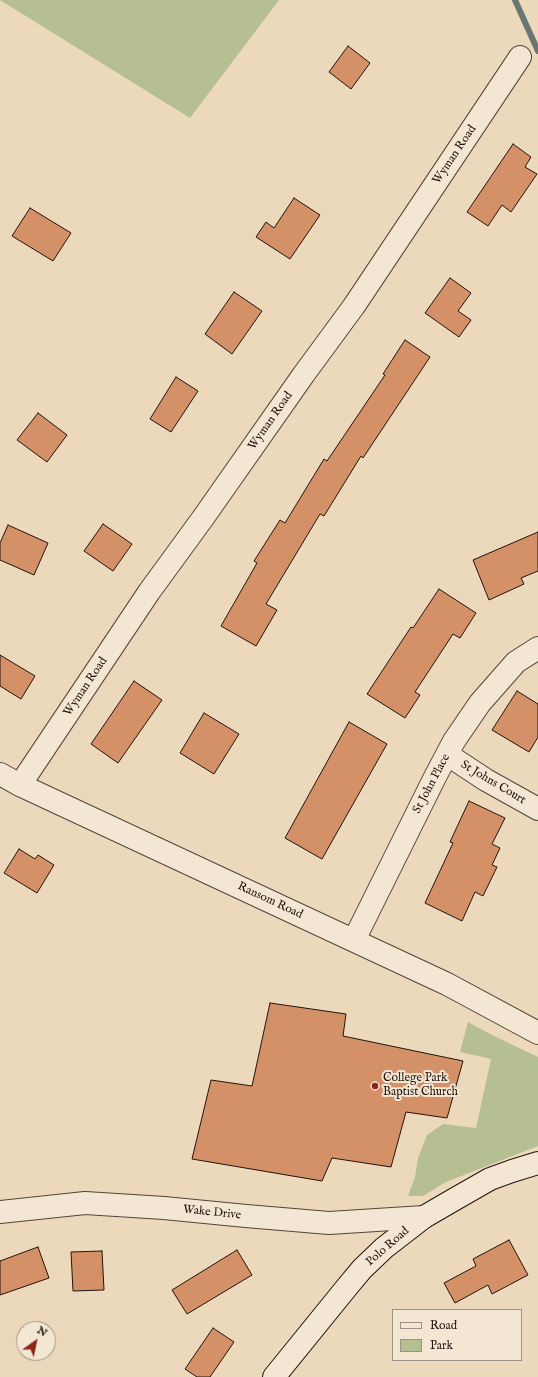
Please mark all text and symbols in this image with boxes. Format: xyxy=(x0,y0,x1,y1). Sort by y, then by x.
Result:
street label: Wyman Road xyxy=(430,123,480,187)
street label: Wyman Road xyxy=(246,389,296,453)
street label: Wyman Road xyxy=(61,655,111,719)
street label: St John Place xyxy=(410,752,454,816)
street label: St Johns Court xyxy=(458,758,528,808)
street label: Ransom Road xyxy=(235,880,305,922)
place label: College Park Baptist Church xyxy=(383,1072,458,1100)
marker: College Park Baptist Church xyxy=(370,1081,380,1091)
street label: Wake Drive xyxy=(182,1203,242,1223)
street label: Polo Road xyxy=(363,1224,413,1270)
legend xyxy=(392,1309,522,1361)
text: Road xyxy=(430,1318,457,1333)
north arrow xyxy=(16,1321,56,1361)
text: N xyxy=(34,1323,50,1340)
text: Park xyxy=(430,1338,453,1353)

